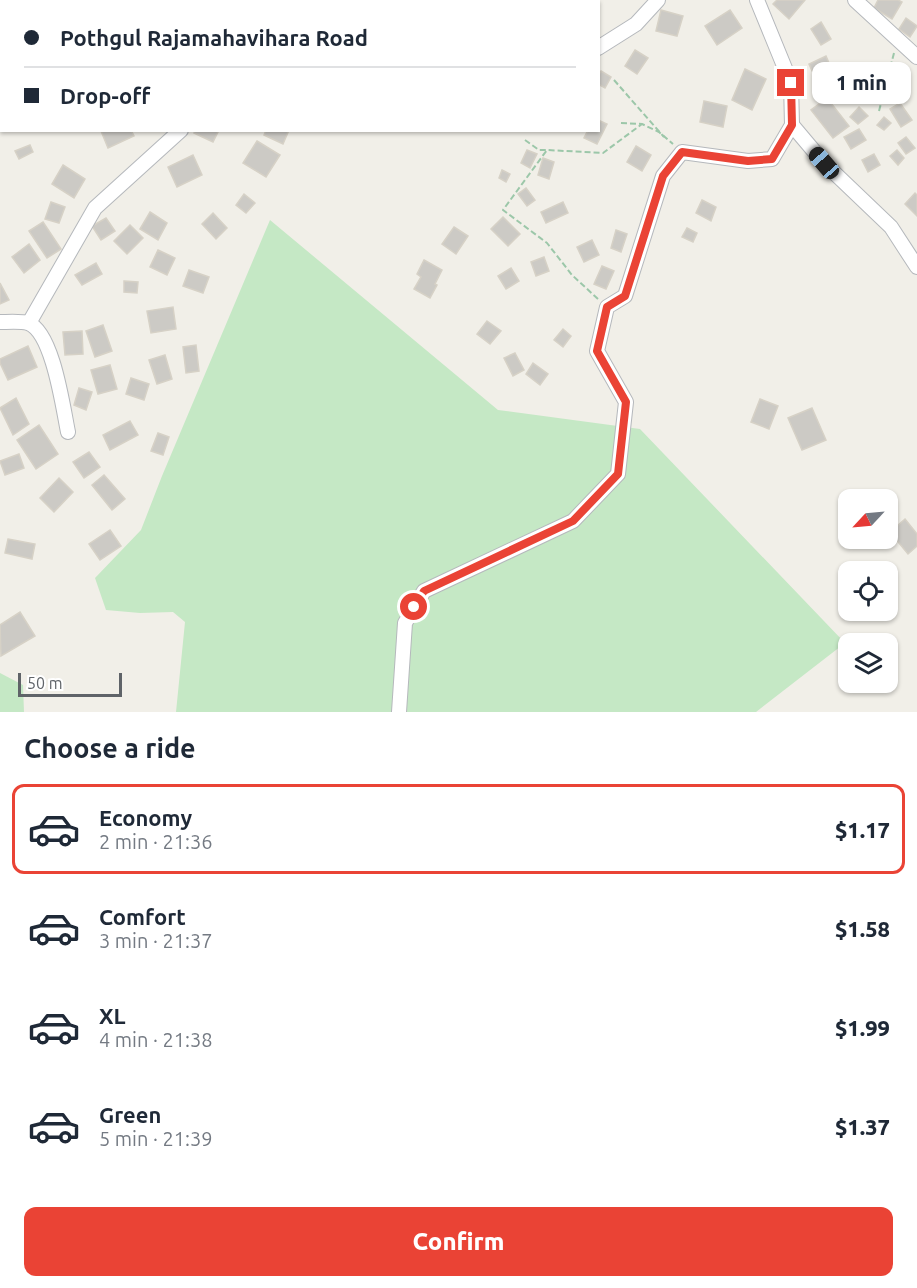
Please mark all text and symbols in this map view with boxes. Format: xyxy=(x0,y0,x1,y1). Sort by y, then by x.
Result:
text: Pothgul Rajamahavihara Road xyxy=(60,25,368,50)
callout: 1 min xyxy=(812,62,911,104)
route end xyxy=(777,69,804,96)
text: 1 min xyxy=(836,71,887,94)
text: Drop-off xyxy=(60,83,150,108)
car xyxy=(805,144,843,182)
north arrow xyxy=(838,489,898,549)
map controls xyxy=(838,489,898,693)
button: locate xyxy=(838,561,898,621)
route start xyxy=(400,593,427,620)
button: layers xyxy=(838,633,898,693)
scale bar xyxy=(18,670,122,698)
text: 50 m xyxy=(27,674,63,692)
text: Choose a ride xyxy=(24,733,196,763)
icon: car xyxy=(27,802,81,856)
text: Economy xyxy=(99,805,192,830)
text: $1.17 xyxy=(835,817,890,842)
text: 2 min · 21:36 xyxy=(99,830,213,853)
icon: car xyxy=(27,901,81,955)
text: Comfort xyxy=(99,904,186,929)
text: $1.58 xyxy=(835,916,890,941)
text: 3 min · 21:37 xyxy=(99,929,213,952)
icon: car xyxy=(27,1000,81,1054)
text: XL xyxy=(99,1003,126,1028)
text: $1.99 xyxy=(835,1015,890,1040)
text: 4 min · 21:38 xyxy=(99,1028,213,1051)
icon: car xyxy=(27,1099,81,1153)
text: Green xyxy=(99,1102,161,1127)
text: $1.37 xyxy=(835,1114,890,1139)
text: 5 min · 21:39 xyxy=(99,1127,213,1150)
button: Confirm xyxy=(24,1207,893,1276)

